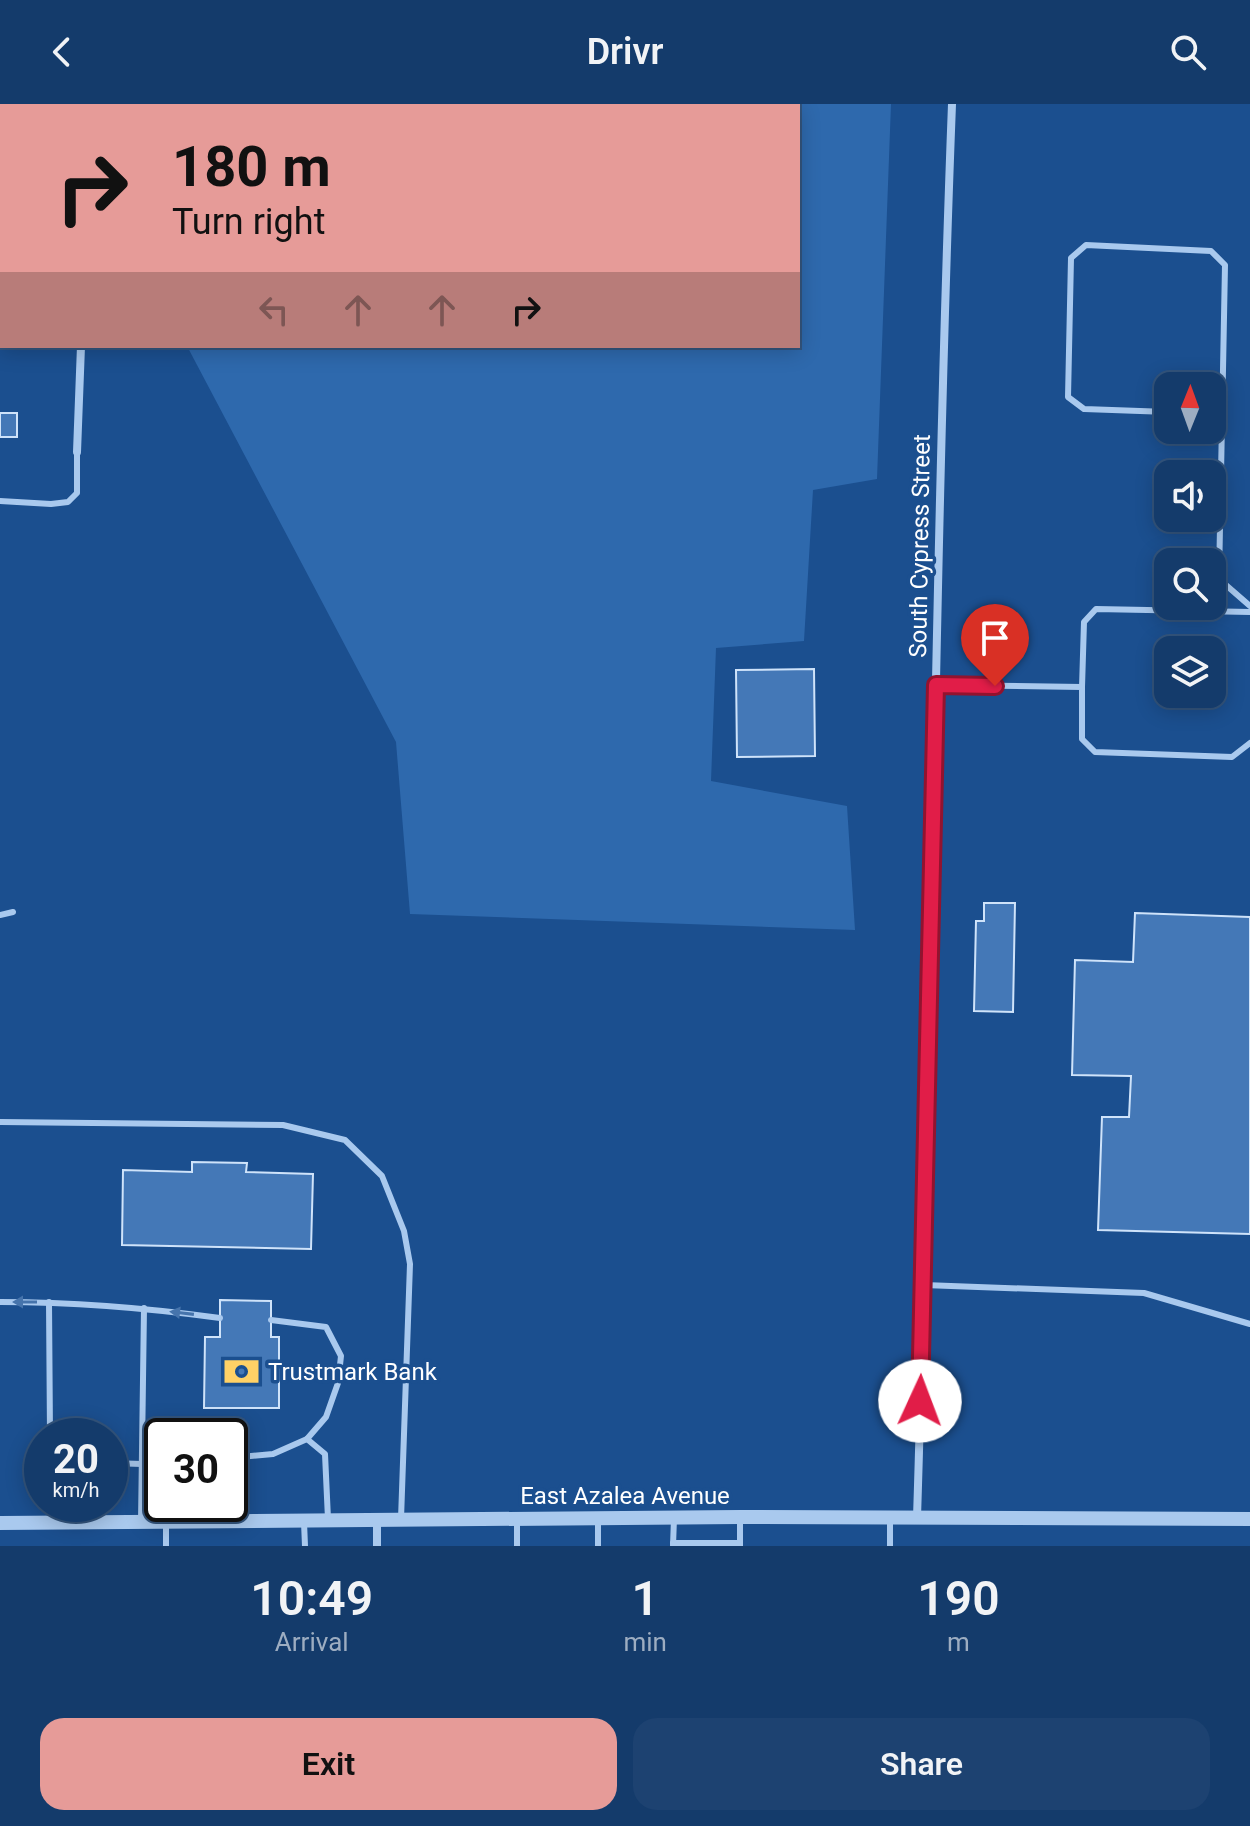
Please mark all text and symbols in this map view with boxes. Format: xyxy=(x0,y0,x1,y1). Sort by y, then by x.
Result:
icon: back xyxy=(40,30,84,74)
icon: search xyxy=(1166,30,1210,74)
text: Drivr xyxy=(587,31,663,73)
text: 180 m xyxy=(172,134,331,200)
icon: right xyxy=(40,136,144,240)
text: Turn right xyxy=(172,201,325,243)
icon: left xyxy=(252,288,296,332)
icon: ahead xyxy=(336,288,380,332)
icon: ahead xyxy=(420,288,464,332)
icon: right xyxy=(504,288,548,332)
north arrow xyxy=(1154,372,1226,444)
map controls xyxy=(1154,372,1226,708)
street label: South Cypress Street xyxy=(904,434,936,658)
button: sound xyxy=(1154,460,1226,532)
button: search xyxy=(1154,548,1226,620)
pin xyxy=(961,604,1029,686)
icon: arrive xyxy=(973,616,1017,660)
button: layers xyxy=(1154,636,1226,708)
one-way arrow xyxy=(12,1296,37,1308)
one-way arrow xyxy=(169,1306,194,1319)
bank icon: Trustmark Bank xyxy=(223,1353,261,1391)
place label: Trustmark Bank xyxy=(268,1358,438,1386)
position arrow xyxy=(878,1359,962,1443)
speed limit sign: 30 xyxy=(144,1418,248,1522)
text: 20 xyxy=(53,1436,99,1483)
text: km/h xyxy=(53,1478,99,1502)
street label: East Azalea Avenue xyxy=(520,1482,730,1510)
text: 10:49 xyxy=(250,1570,373,1627)
text: 1 xyxy=(632,1570,659,1627)
text: 190 xyxy=(917,1570,1000,1627)
text: Arrival xyxy=(275,1627,349,1657)
text: min xyxy=(623,1627,667,1657)
text: m xyxy=(947,1627,970,1657)
button: Exit xyxy=(40,1718,617,1810)
button: Share xyxy=(633,1718,1210,1810)

